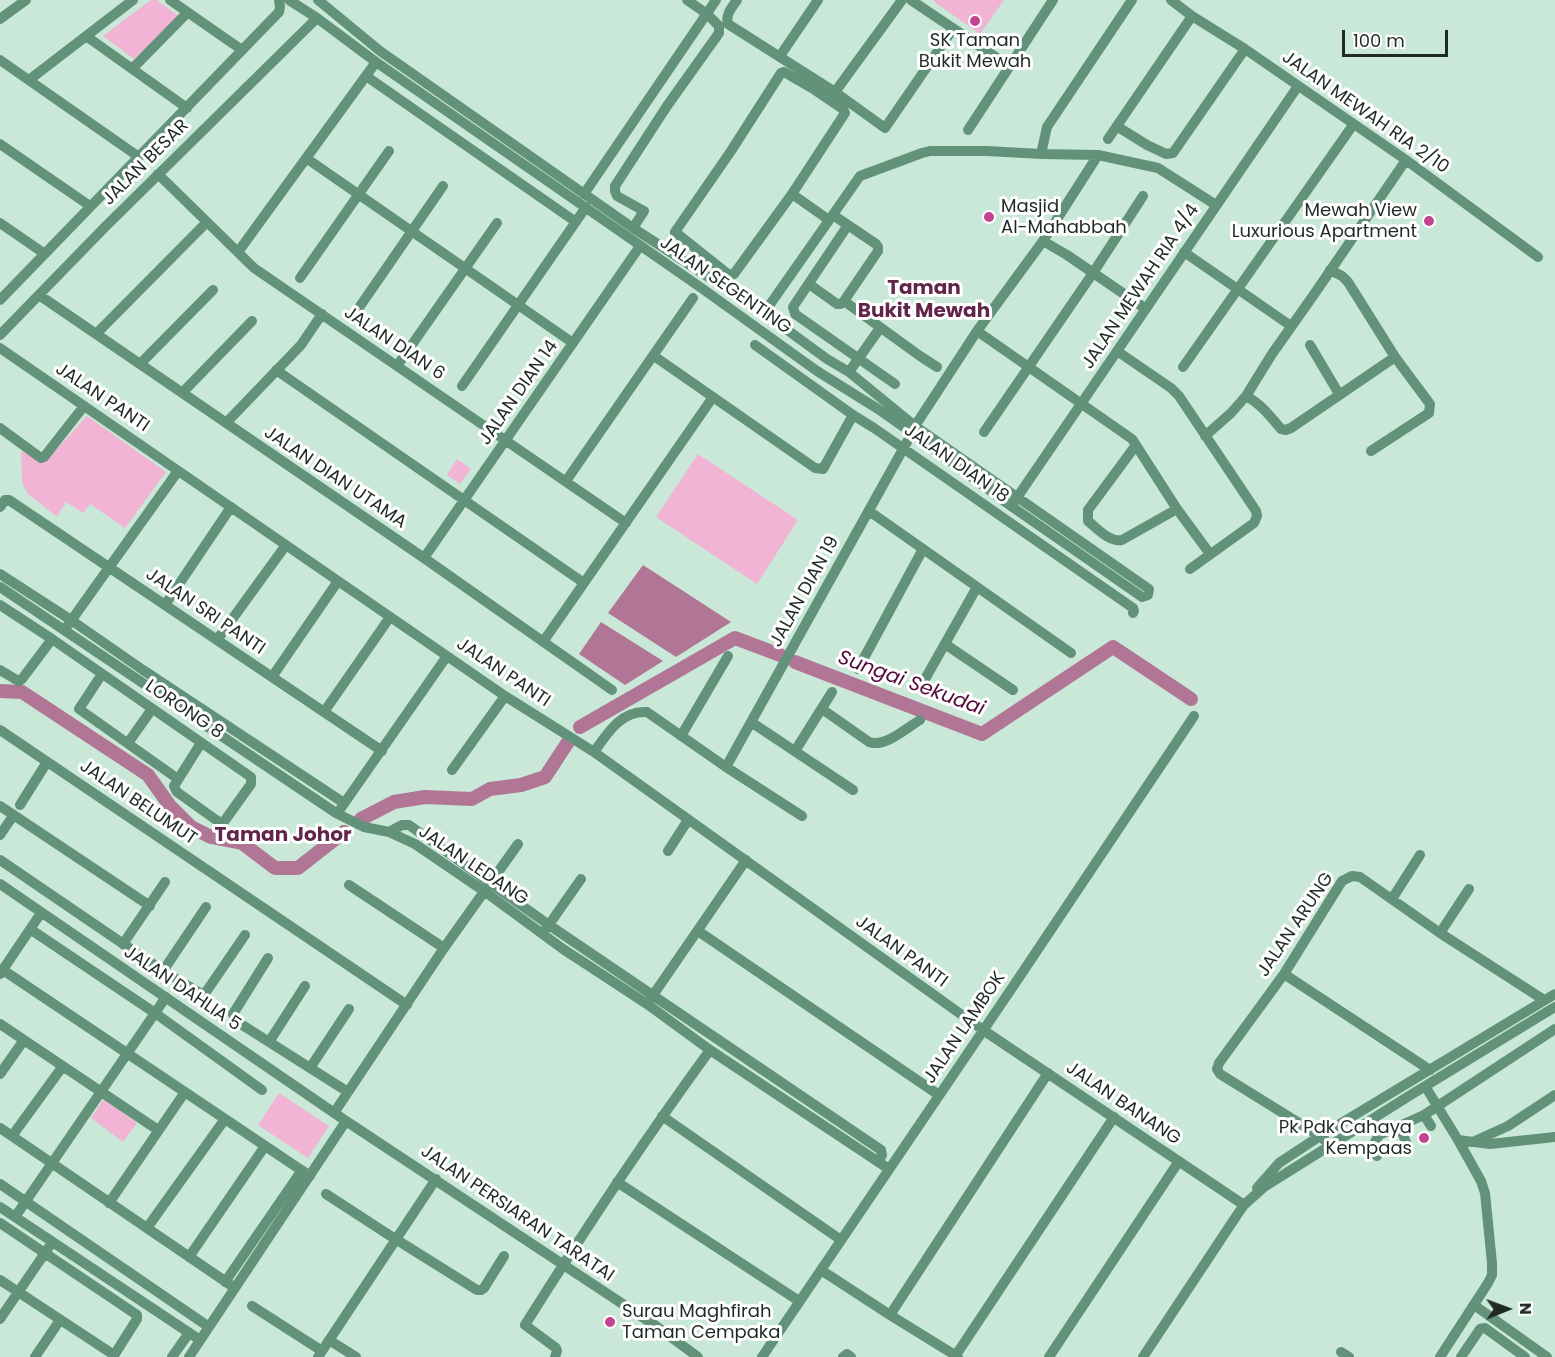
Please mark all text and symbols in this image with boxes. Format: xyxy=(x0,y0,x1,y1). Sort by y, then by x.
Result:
marker: SK Taman Bukit Mewah xyxy=(968,14,982,28)
scale bar xyxy=(1345,18,1452,56)
text: 100 m xyxy=(1353,28,1405,53)
place label: SK Taman Bukit Mewah xyxy=(919,30,1031,72)
street label: JALAN MEWAH RIA 2/10 xyxy=(1277,47,1453,179)
street label: JALAN BESAR xyxy=(98,115,194,211)
place label: Masjid Al-Mahabbah xyxy=(1001,196,1127,238)
street label: JALAN MEWAH RIA 4/4 xyxy=(1078,200,1204,374)
place label: Mewah View Luxurious Apartment xyxy=(1232,200,1417,242)
marker: Masjid Al-Mahabbah xyxy=(982,210,996,224)
marker: Mewah View Luxurious Apartment xyxy=(1422,214,1436,228)
street label: JALAN SEGENTING xyxy=(655,233,795,339)
district label: Taman Bukit Mewah xyxy=(858,277,990,324)
street label: JALAN DIAN 6 xyxy=(339,302,449,386)
street label: JALAN DIAN 14 xyxy=(475,336,563,450)
street label: JALAN PANTI xyxy=(51,359,153,437)
street label: JALAN DIAN 18 xyxy=(899,420,1013,508)
street label: JALAN DIAN UTAMA xyxy=(260,422,410,534)
street label: JALAN DIAN 19 xyxy=(766,533,844,651)
street label: JALAN SRI PANTI xyxy=(141,564,269,660)
street label: JALAN PANTI xyxy=(452,634,554,712)
water label: Sungai Sekudai xyxy=(834,646,988,722)
street label: LORONG 8 xyxy=(141,676,227,744)
street label: JALAN BELUMUT xyxy=(75,756,201,850)
street label: JALAN LEDANG xyxy=(414,821,532,911)
district label: Taman Johor xyxy=(215,824,351,848)
street label: JALAN ARUNG xyxy=(1253,869,1339,981)
street label: JALAN PANTI xyxy=(851,911,951,993)
street label: JALAN DAHLIA 5 xyxy=(119,942,245,1036)
street label: JALAN LAMBOK xyxy=(920,968,1010,1088)
street label: JALAN BANANG xyxy=(1062,1058,1184,1150)
place label: Pk Pdk Cahaya Kempaas xyxy=(1279,1117,1412,1160)
marker: Pk Pdk Cahaya Kempaas xyxy=(1417,1131,1431,1145)
street label: JALAN PERSIARAN TARATAI xyxy=(416,1141,618,1287)
north arrow xyxy=(1477,1279,1537,1339)
place label: Surau Maghfirah Taman Cempaka xyxy=(622,1301,780,1344)
text: N xyxy=(1514,1302,1537,1315)
marker: Surau Maghfirah Taman Cempaka xyxy=(603,1315,617,1329)

